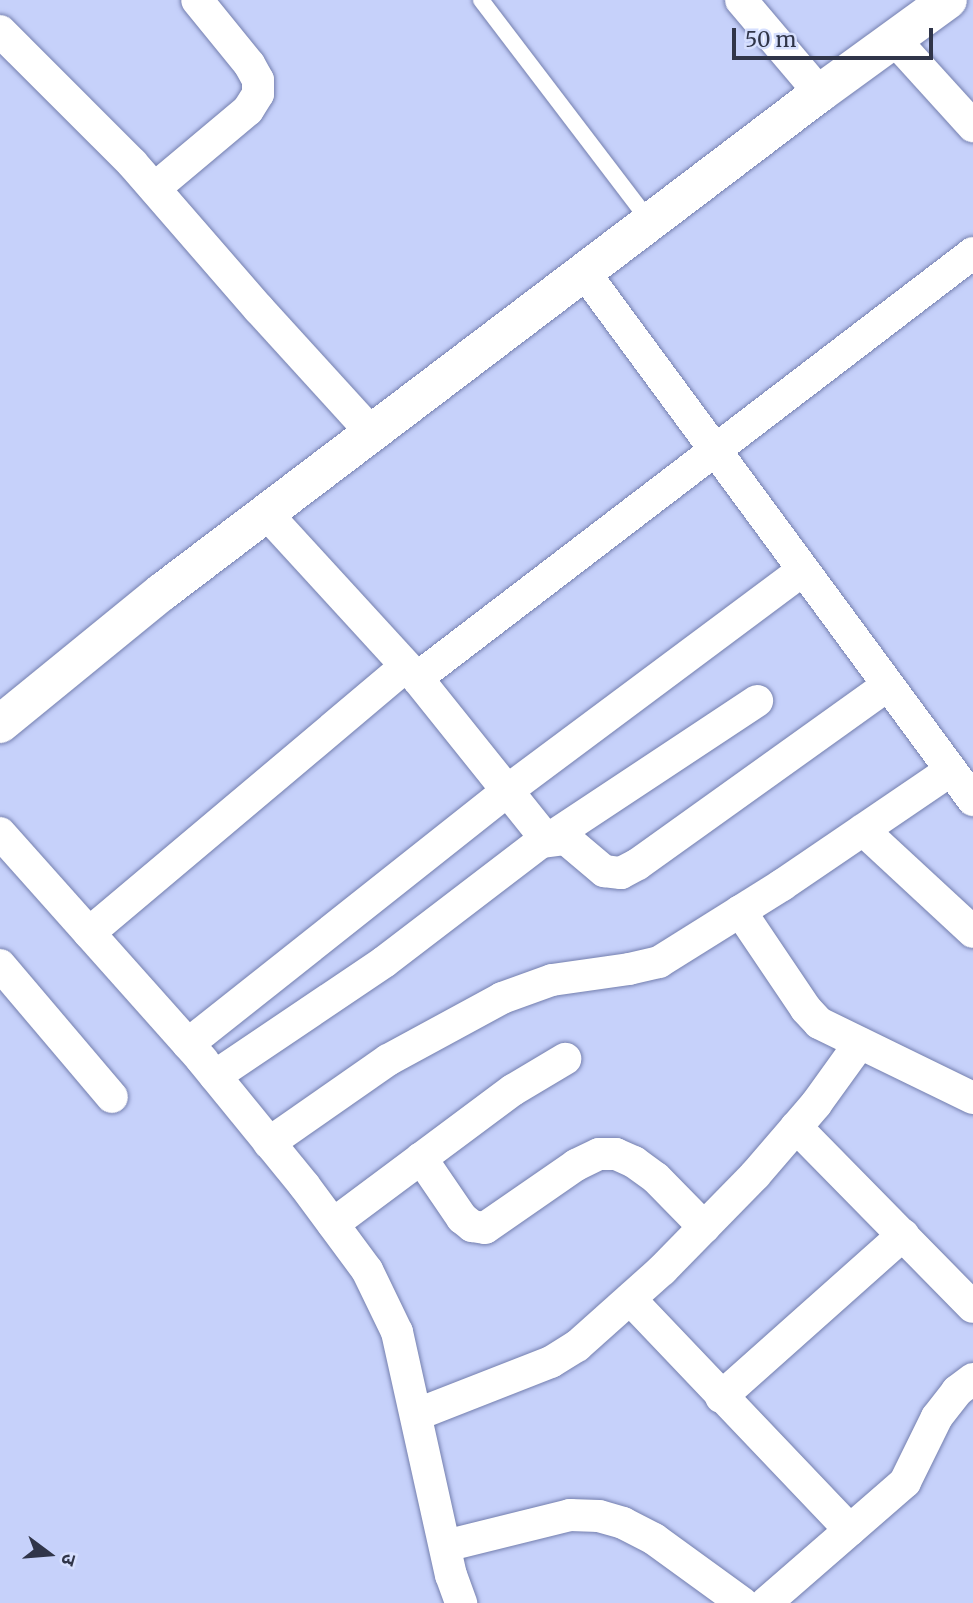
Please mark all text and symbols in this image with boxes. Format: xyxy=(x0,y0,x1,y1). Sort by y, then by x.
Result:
scale bar xyxy=(735,14,936,58)
text: 50 m xyxy=(745,26,796,53)
north arrow xyxy=(14,1519,84,1589)
text: उ xyxy=(56,1551,82,1568)

